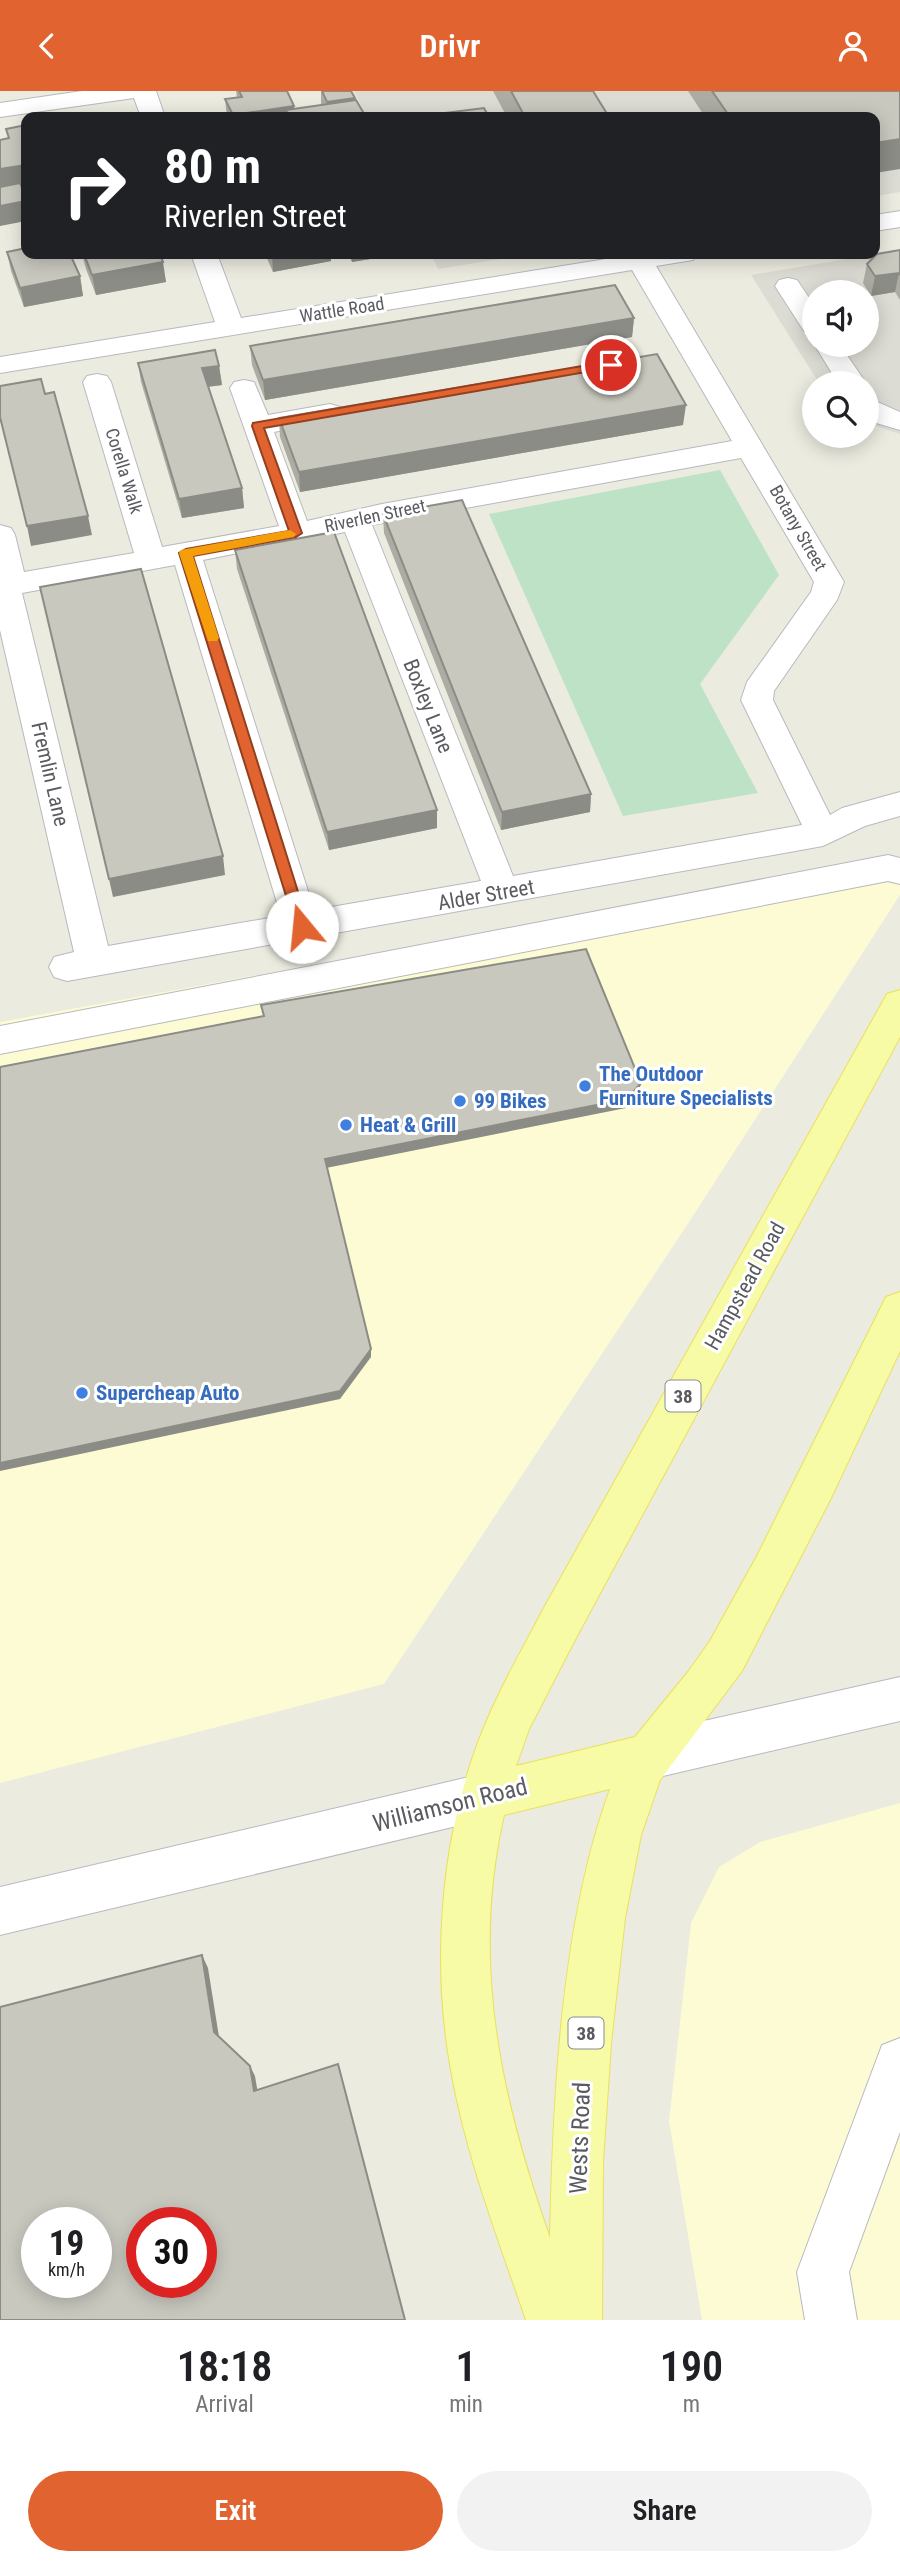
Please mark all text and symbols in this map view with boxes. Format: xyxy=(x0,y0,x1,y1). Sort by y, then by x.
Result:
icon: back xyxy=(28,27,66,65)
text: Drivr xyxy=(420,27,481,65)
icon: person xyxy=(834,27,872,65)
text: 80 m xyxy=(164,138,261,195)
icon: right xyxy=(49,140,140,231)
text: Riverlen Street xyxy=(164,197,347,235)
map controls xyxy=(802,280,879,448)
button: sound xyxy=(802,280,879,357)
street label: Wattle Road xyxy=(298,292,386,327)
pin xyxy=(581,335,641,395)
icon: arrive xyxy=(592,346,630,384)
button: search xyxy=(802,371,879,448)
street label: Corella Walk xyxy=(102,426,147,516)
street label: Botany Street xyxy=(766,481,831,574)
street label: Riverlen Street xyxy=(322,495,427,536)
street label: Boxley Lane xyxy=(398,656,458,757)
street label: Fremlin Lane xyxy=(26,719,74,829)
street label: Alder Street xyxy=(436,875,536,915)
position arrow xyxy=(265,890,339,964)
place label: The Outdoor Furniture Specialists xyxy=(599,1062,773,1110)
marker: The Outdoor Furniture Specialists xyxy=(577,1078,593,1094)
place label: 99 Bikes xyxy=(474,1089,547,1113)
marker: 99 Bikes xyxy=(452,1093,468,1109)
place label: Heat & Grill xyxy=(360,1113,456,1137)
marker: Heat & Grill xyxy=(338,1117,354,1133)
street label: Hampstead Road xyxy=(700,1218,790,1354)
road number: 38 xyxy=(666,1380,700,1411)
place label: Supercheap Auto xyxy=(96,1381,239,1405)
marker: Supercheap Auto xyxy=(74,1385,90,1401)
street label: Williamson Road xyxy=(370,1772,530,1838)
road number: 38 xyxy=(568,2017,604,2049)
street label: Wests Road xyxy=(564,2082,596,2194)
speed limit sign: 30 xyxy=(126,2207,217,2298)
text: 19 xyxy=(49,2223,84,2264)
text: km/h xyxy=(48,2259,85,2280)
text: 18:18 xyxy=(177,2342,272,2391)
text: 1 xyxy=(456,2342,477,2391)
text: 190 xyxy=(660,2342,723,2391)
text: Arrival xyxy=(195,2391,254,2418)
text: min xyxy=(449,2391,483,2418)
text: m xyxy=(683,2391,700,2418)
button: Exit xyxy=(28,2471,443,2551)
button: Share xyxy=(457,2471,872,2551)

